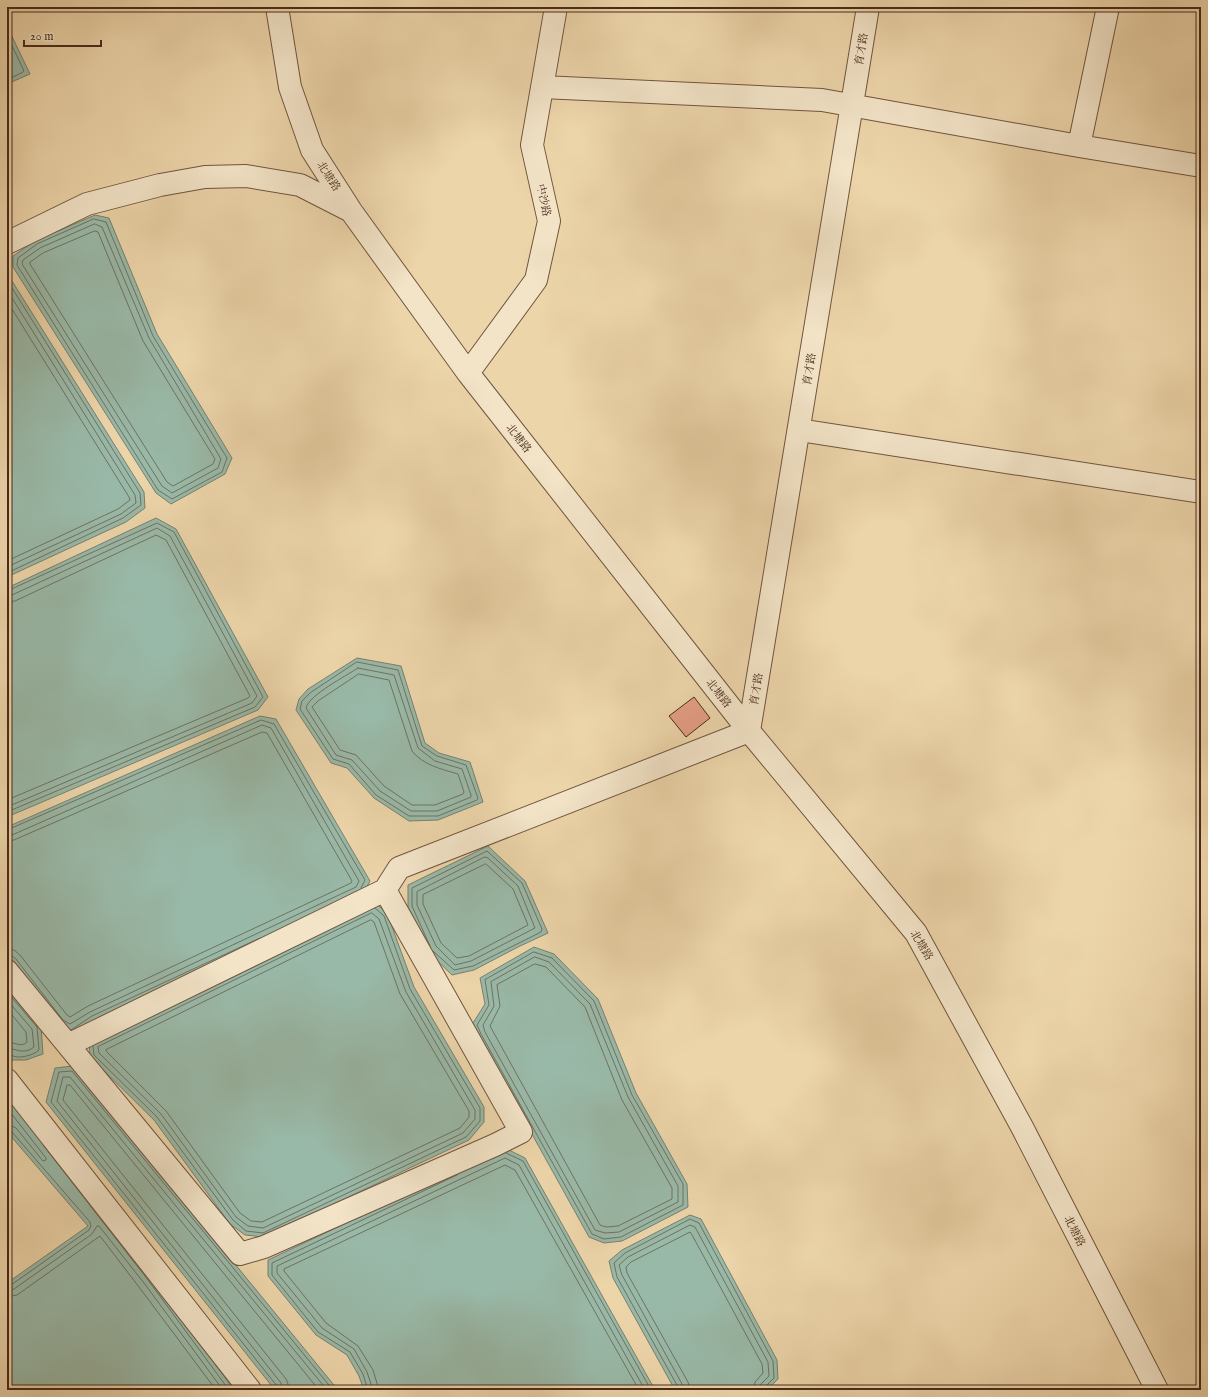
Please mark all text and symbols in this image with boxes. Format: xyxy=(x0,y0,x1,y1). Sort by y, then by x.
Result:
scale bar xyxy=(24,22,101,48)
text: 20 m xyxy=(30,29,53,44)
street label: 育才路 xyxy=(852,32,871,67)
street label: 北塘路 xyxy=(313,159,343,194)
street label: 中沙路 xyxy=(533,183,553,218)
street label: 育才路 xyxy=(800,352,819,387)
street label: 北塘路 xyxy=(503,421,534,456)
street label: 育才路 xyxy=(747,672,766,707)
street label: 北塘路 xyxy=(703,676,734,711)
street label: 北塘路 xyxy=(907,928,936,963)
street label: 北塘路 xyxy=(1060,1214,1088,1249)

